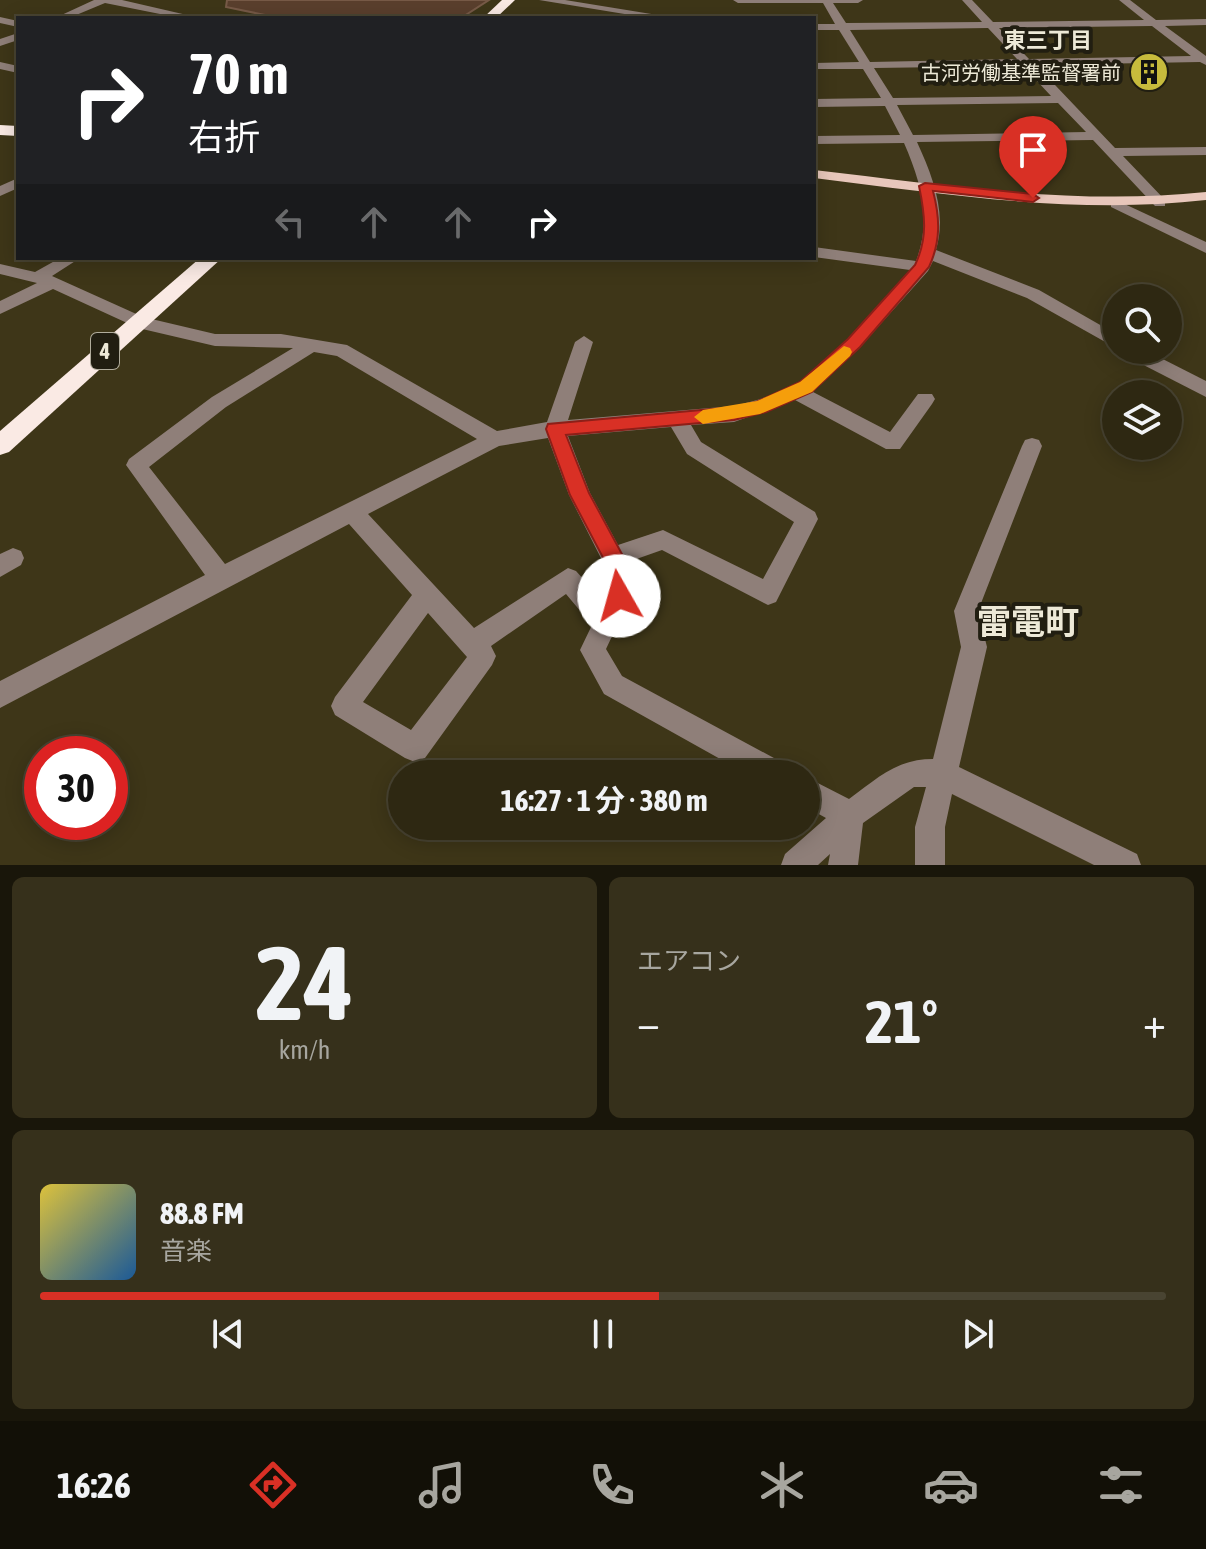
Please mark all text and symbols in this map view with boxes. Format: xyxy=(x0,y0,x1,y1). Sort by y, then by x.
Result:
district label: 東三丁目 xyxy=(1004,27,1092,53)
text: 70 m xyxy=(188,42,289,106)
icon: right xyxy=(56,48,160,152)
building icon: 古河労働基準監督署前 xyxy=(1128,51,1170,93)
place label: 古河労働基準監督署前 xyxy=(921,61,1121,84)
text: 右折 xyxy=(188,116,260,158)
pin xyxy=(999,116,1067,198)
icon: arrive xyxy=(1011,128,1055,172)
icon: left xyxy=(268,200,312,244)
icon: ahead xyxy=(352,200,396,244)
icon: ahead xyxy=(436,200,480,244)
icon: right xyxy=(520,200,564,244)
map controls xyxy=(1102,284,1182,460)
button: search xyxy=(1102,284,1182,364)
road number: 4 xyxy=(91,333,119,369)
button: layers xyxy=(1102,380,1182,460)
position arrow xyxy=(577,554,661,638)
district label: 雷電町 xyxy=(977,602,1079,641)
speed limit sign: 30 xyxy=(24,736,128,840)
text: 16:27 · 1 分 · 380 m xyxy=(500,783,708,817)
text: 24 xyxy=(256,923,353,1042)
text: エアコン xyxy=(637,946,741,976)
text: 21° xyxy=(865,987,938,1056)
text: − xyxy=(637,997,660,1047)
text: + xyxy=(1143,997,1166,1047)
text: km/h xyxy=(279,1035,330,1065)
text: 88.8 FM xyxy=(160,1196,244,1230)
text: 音楽 xyxy=(160,1236,212,1266)
icon: previous xyxy=(206,1312,250,1356)
icon: pause xyxy=(581,1312,625,1356)
icon: next xyxy=(956,1312,1000,1356)
icon: directions xyxy=(245,1457,301,1513)
icon: music xyxy=(414,1457,470,1513)
icon: phone xyxy=(584,1457,640,1513)
icon: climate xyxy=(754,1457,810,1513)
icon: car xyxy=(923,1457,979,1513)
icon: filters xyxy=(1093,1457,1149,1513)
text: 16:26 xyxy=(57,1464,131,1506)

